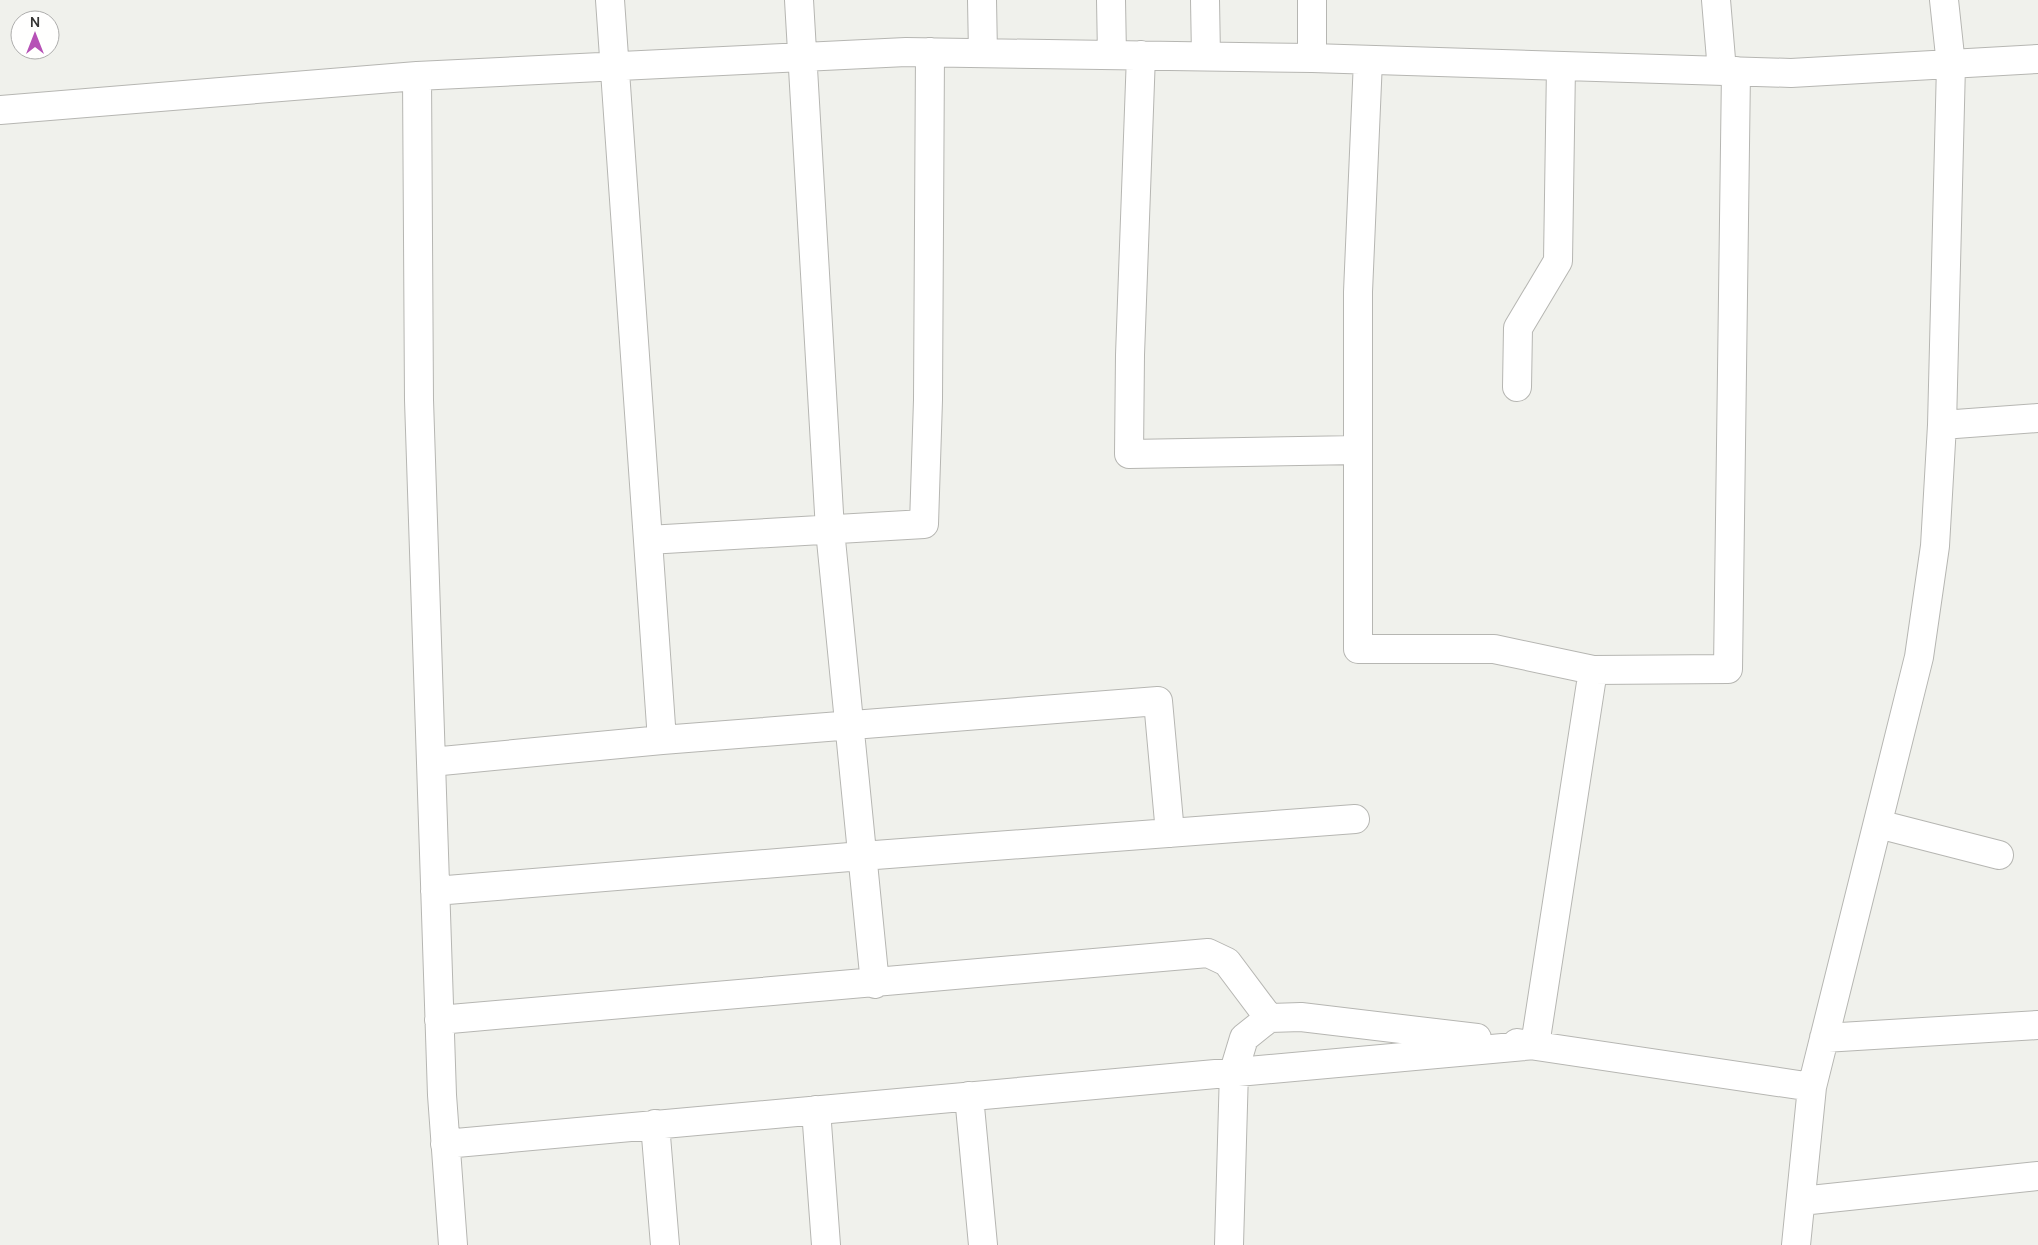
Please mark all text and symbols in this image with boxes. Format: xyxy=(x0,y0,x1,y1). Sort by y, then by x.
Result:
north arrow xyxy=(10,10,60,60)
text: N xyxy=(30,12,40,31)

